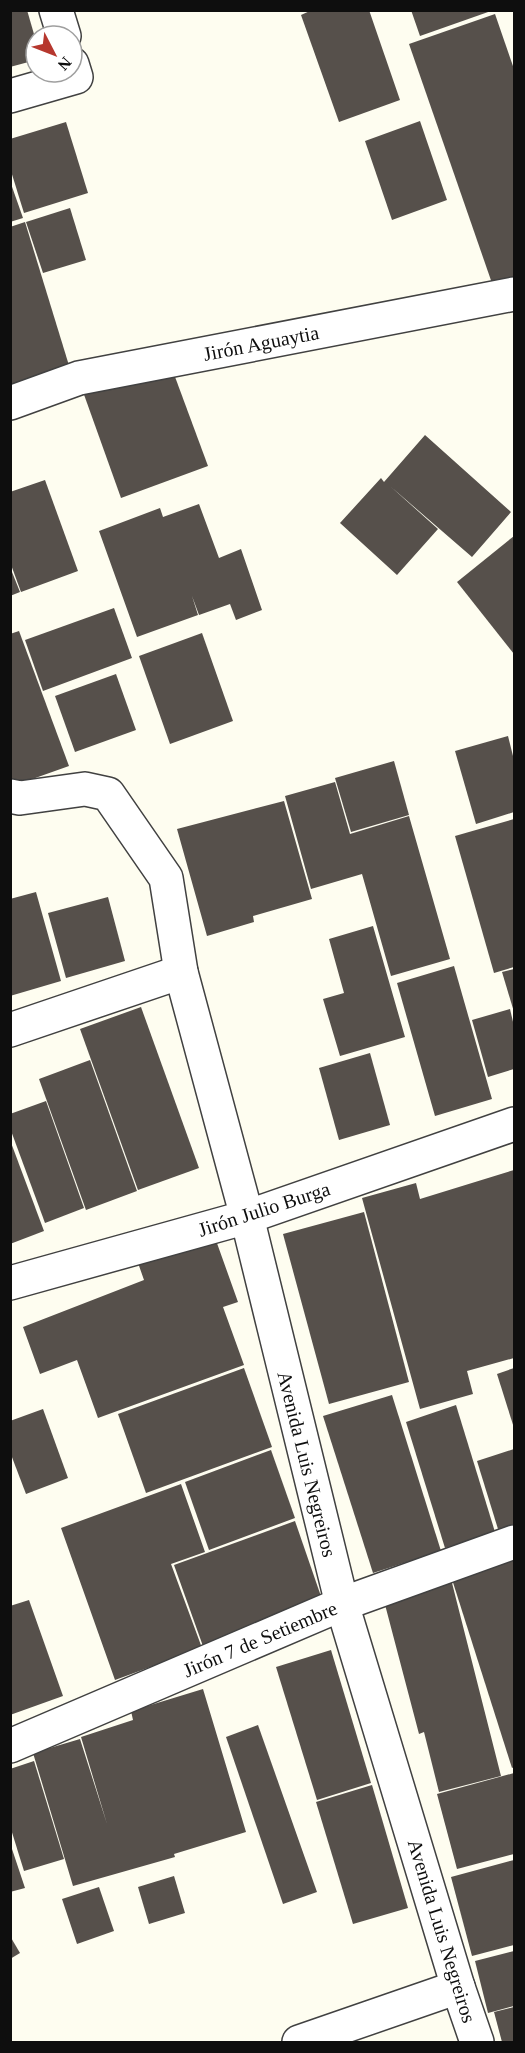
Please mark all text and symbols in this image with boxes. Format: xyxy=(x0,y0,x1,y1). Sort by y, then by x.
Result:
north arrow xyxy=(24,24,84,84)
text: N xyxy=(54,54,75,74)
street label: Jirón Aguaytia xyxy=(201,321,321,366)
street label: Jirón Julio Burga xyxy=(195,1177,333,1242)
street label: Avenida Luis Negreiros xyxy=(272,1369,341,1560)
street label: Jirón 7 de Setiembre xyxy=(180,1597,340,1681)
street label: Avenida Luis Negreiros xyxy=(403,1837,480,2026)

